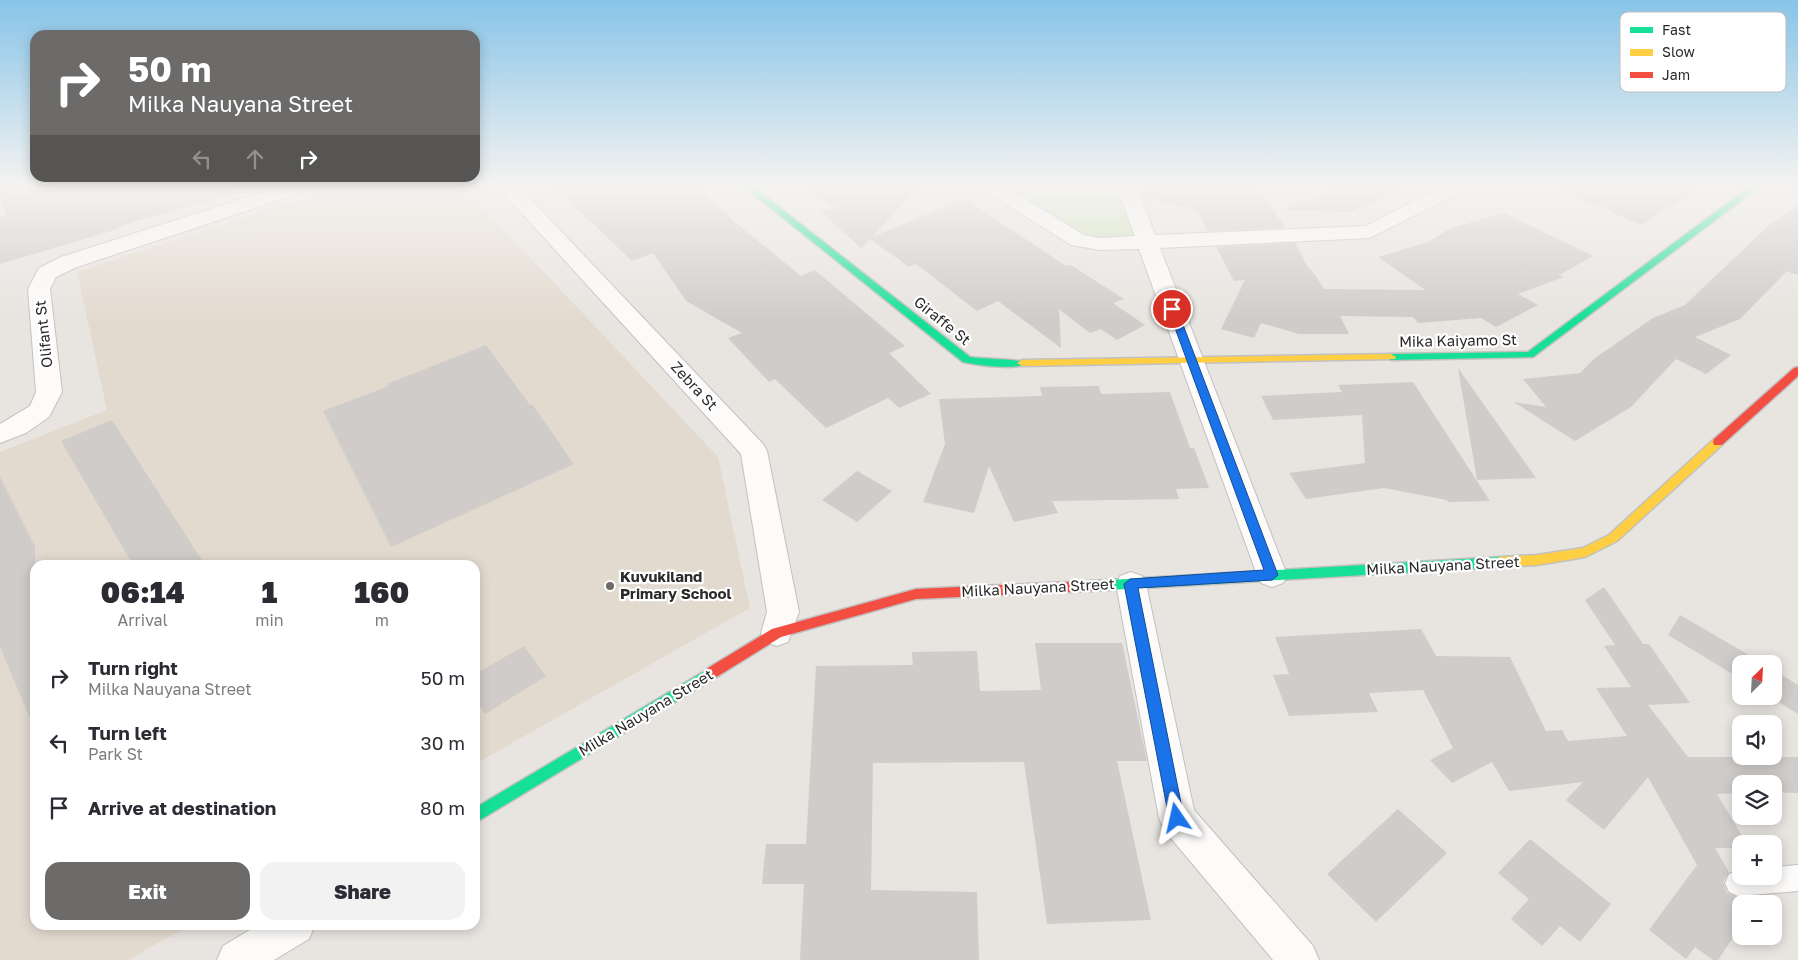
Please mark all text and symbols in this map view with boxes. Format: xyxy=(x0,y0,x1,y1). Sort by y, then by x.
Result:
legend xyxy=(1620,12,1786,92)
text: Fast xyxy=(1662,21,1691,38)
text: Slow xyxy=(1662,43,1695,60)
text: 50 m xyxy=(128,48,211,90)
icon: right xyxy=(45,50,110,115)
text: Jam xyxy=(1662,66,1690,83)
text: Milka Nauyana Street xyxy=(128,90,353,117)
icon: left xyxy=(188,145,216,173)
icon: ahead xyxy=(241,145,269,173)
icon: right xyxy=(294,145,322,173)
pin xyxy=(1151,288,1193,330)
street label: Giraffe St xyxy=(911,292,975,348)
icon: arrive xyxy=(1158,295,1186,323)
street label: Olifant St xyxy=(31,299,55,369)
street label: Mika Kaiyamo St xyxy=(1399,330,1517,350)
street label: Zebra St xyxy=(668,357,722,413)
street label: Milka Nauyana Street xyxy=(1366,552,1520,578)
place label: Kuvukiland Primary School xyxy=(620,567,732,602)
text: 06:14 xyxy=(101,574,185,610)
text: 1 xyxy=(262,574,277,610)
text: 160 xyxy=(354,574,409,610)
street label: Milka Nauyana Street xyxy=(961,574,1115,600)
marker: Kuvukiland Primary School xyxy=(604,580,616,592)
text: Arrival xyxy=(118,610,168,630)
text: min xyxy=(255,610,284,630)
text: m xyxy=(375,610,389,630)
north arrow xyxy=(1732,655,1782,705)
map controls xyxy=(1732,655,1782,945)
text: Turn right xyxy=(88,656,178,679)
icon: right xyxy=(45,664,73,692)
street label: Milka Nauyana Street xyxy=(575,665,716,759)
text: 50 m xyxy=(421,666,465,689)
text: Milka Nauyana Street xyxy=(88,679,252,699)
button: sound xyxy=(1732,715,1782,765)
text: Turn left xyxy=(88,721,167,744)
icon: left xyxy=(45,729,73,757)
text: 30 m xyxy=(421,731,465,754)
text: Park St xyxy=(88,744,143,764)
button: layers xyxy=(1732,775,1782,825)
position arrow xyxy=(1150,791,1202,843)
icon: arrive xyxy=(45,794,73,822)
text: Arrive at destination xyxy=(88,796,276,819)
text: 80 m xyxy=(420,796,465,819)
button: + xyxy=(1732,835,1782,885)
button: Exit xyxy=(45,862,250,920)
button: Share xyxy=(260,862,465,920)
button: − xyxy=(1732,895,1782,945)

